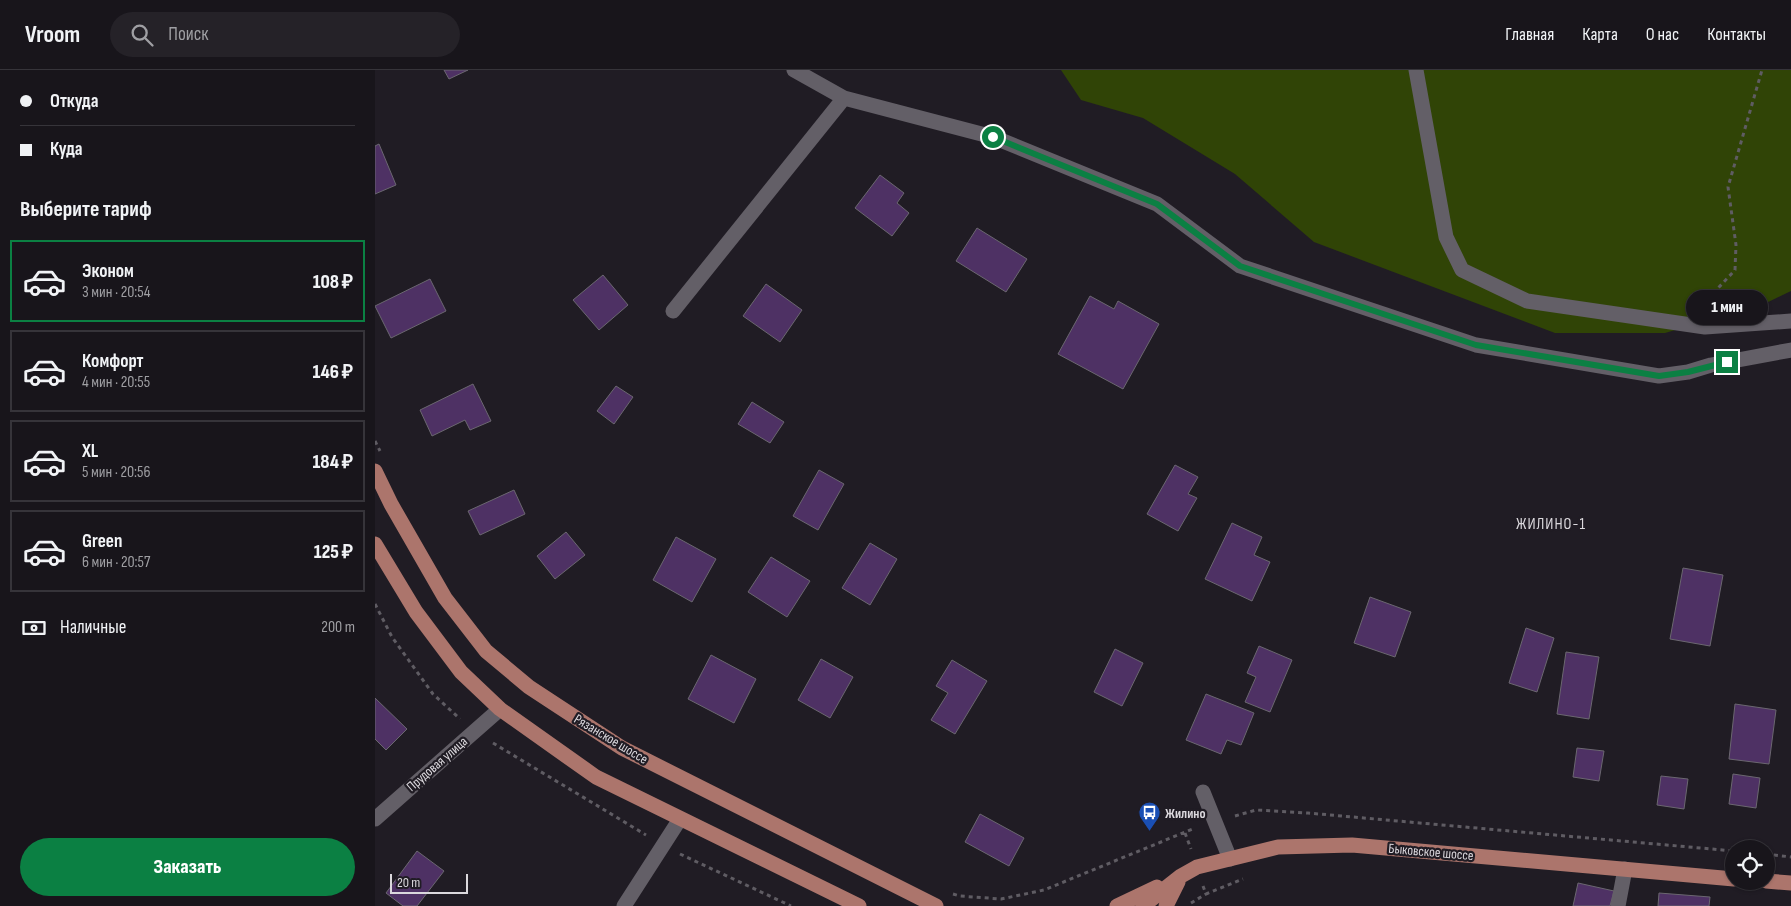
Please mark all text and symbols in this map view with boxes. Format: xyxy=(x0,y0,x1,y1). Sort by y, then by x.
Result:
search box xyxy=(110,12,460,57)
text: Vroom xyxy=(25,20,80,49)
icon: search xyxy=(128,21,156,49)
text: Поиск xyxy=(168,23,208,46)
text: Главная xyxy=(1505,24,1554,45)
text: Карта xyxy=(1582,24,1618,45)
text: О нас xyxy=(1646,24,1679,45)
text: Контакты xyxy=(1707,24,1766,45)
text: Откуда xyxy=(50,90,99,113)
route start xyxy=(982,126,1004,148)
text: Куда xyxy=(50,138,83,161)
text: Выберите тариф xyxy=(20,196,152,223)
icon: car xyxy=(22,259,67,304)
text: Эконом xyxy=(82,260,134,283)
text: 108 ₽ xyxy=(313,271,353,294)
text: 3 мин · 20:54 xyxy=(82,283,150,302)
callout: 1 мин xyxy=(1686,290,1768,324)
text: 1 мин xyxy=(1711,298,1743,317)
icon: car xyxy=(22,349,67,394)
text: Комфорт xyxy=(82,350,144,373)
route end xyxy=(1716,351,1738,373)
text: 146 ₽ xyxy=(313,361,353,384)
text: 4 мин · 20:55 xyxy=(82,373,150,392)
icon: car xyxy=(22,439,67,484)
text: XL xyxy=(82,440,98,463)
text: 184 ₽ xyxy=(313,451,353,474)
text: 5 мин · 20:56 xyxy=(82,463,150,482)
district label: ЖИЛИНО-1 xyxy=(1516,515,1586,534)
icon: car xyxy=(22,529,67,574)
text: Green xyxy=(82,530,122,553)
text: 125 ₽ xyxy=(314,541,353,564)
text: 6 мин · 20:57 xyxy=(82,553,150,572)
icon: cash xyxy=(20,614,48,642)
text: Наличные xyxy=(60,616,126,639)
text: 200 m xyxy=(321,618,355,637)
street label: Рязанское шоссе xyxy=(571,710,651,768)
street label: Прудовая улица xyxy=(403,733,471,795)
bus stop icon: Жилино xyxy=(1137,801,1161,832)
place label: Жилино xyxy=(1165,805,1206,822)
button: Заказать xyxy=(20,838,355,896)
street label: Быковское шоссе xyxy=(1388,840,1474,864)
map controls xyxy=(1725,840,1775,890)
button: locate xyxy=(1725,840,1775,890)
scale bar xyxy=(390,871,467,894)
text: 20 m xyxy=(397,874,420,891)

